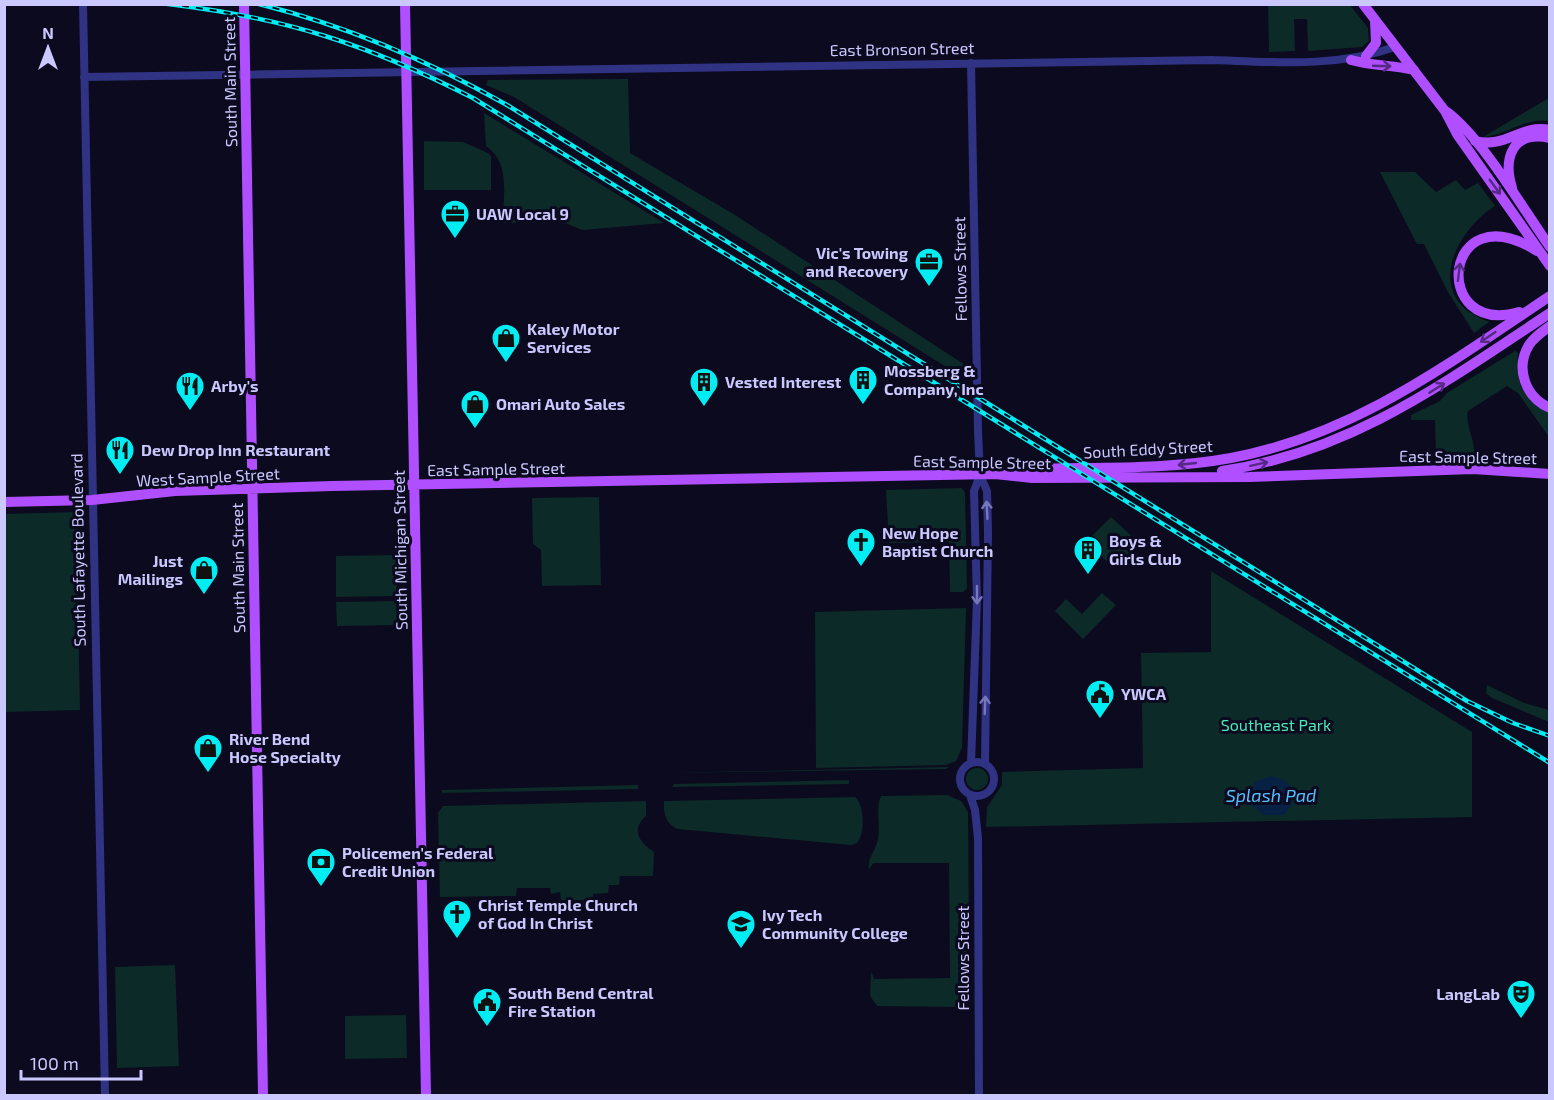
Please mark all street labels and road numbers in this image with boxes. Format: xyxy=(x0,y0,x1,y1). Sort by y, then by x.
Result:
street label: South Main Street xyxy=(219,17,240,147)
street label: East Bronson Street xyxy=(830,38,974,59)
street label: Fellows Street xyxy=(949,216,970,322)
street label: South Eddy Street xyxy=(1083,436,1213,461)
street label: East Sample Street xyxy=(1399,446,1537,467)
street label: East Sample Street xyxy=(913,451,1051,472)
street label: South Lafayette Boulevard xyxy=(66,453,89,647)
street label: East Sample Street xyxy=(427,458,565,479)
street label: West Sample Street xyxy=(136,463,280,490)
street label: South Michigan Street xyxy=(389,470,410,630)
street label: South Main Street xyxy=(227,503,248,633)
street label: Fellows Street xyxy=(953,906,972,1010)

